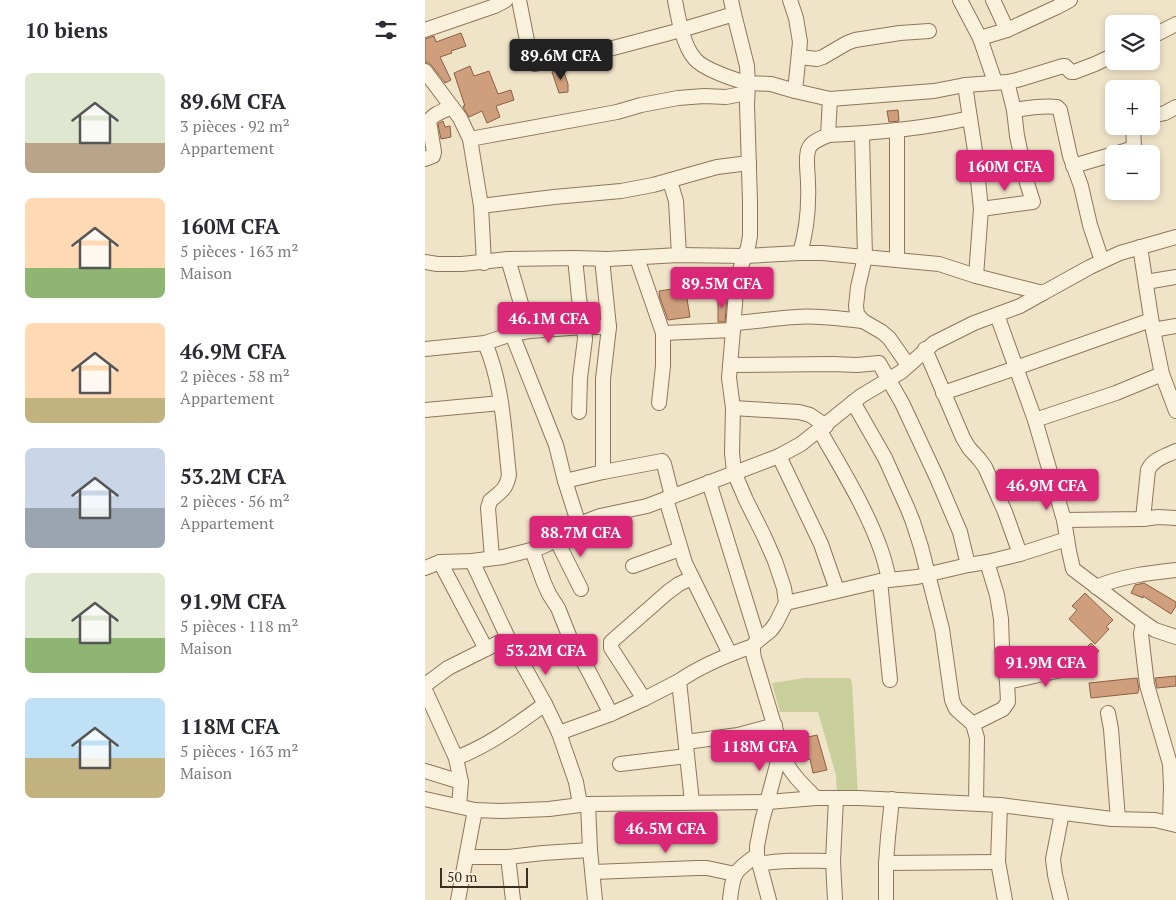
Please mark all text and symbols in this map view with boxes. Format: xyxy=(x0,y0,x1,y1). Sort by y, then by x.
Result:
map controls xyxy=(1105,15,1160,200)
button: layers xyxy=(1105,15,1160,70)
text: 10 biens xyxy=(25,16,108,44)
icon: filters xyxy=(372,16,400,44)
pin: 89.6M CFA xyxy=(504,38,618,81)
text: 89.6M CFA xyxy=(521,44,601,66)
button: + xyxy=(1105,80,1160,135)
text: 89.6M CFA xyxy=(180,87,286,115)
icon: home xyxy=(65,93,125,153)
text: 3 pièces · 92 m² xyxy=(180,115,290,137)
text: Appartement xyxy=(180,137,275,159)
button: − xyxy=(1105,145,1160,200)
pin: 160M CFA xyxy=(953,150,1057,192)
text: 160M CFA xyxy=(967,155,1043,177)
text: 160M CFA xyxy=(180,212,280,240)
icon: home xyxy=(65,218,125,278)
text: 5 pièces · 163 m² xyxy=(180,240,298,262)
text: Maison xyxy=(180,262,232,284)
pin: 89.5M CFA xyxy=(665,266,779,309)
text: 89.5M CFA xyxy=(682,272,762,294)
pin: 46.1M CFA xyxy=(492,302,606,344)
text: 46.1M CFA xyxy=(509,307,589,329)
text: 46.9M CFA xyxy=(180,337,286,365)
icon: home xyxy=(65,343,125,403)
text: 2 pièces · 58 m² xyxy=(180,365,290,387)
text: Appartement xyxy=(180,387,275,409)
text: 53.2M CFA xyxy=(180,462,286,490)
icon: home xyxy=(65,468,125,528)
pin: 46.9M CFA xyxy=(990,468,1104,511)
text: 46.9M CFA xyxy=(1007,474,1087,496)
text: 2 pièces · 56 m² xyxy=(180,490,290,512)
text: Appartement xyxy=(180,512,275,534)
pin: 88.7M CFA xyxy=(524,516,638,558)
text: 88.7M CFA xyxy=(541,521,621,543)
text: 91.9M CFA xyxy=(180,587,286,615)
icon: home xyxy=(65,593,125,653)
text: 5 pièces · 118 m² xyxy=(180,615,298,637)
pin: 53.2M CFA xyxy=(489,634,603,676)
text: Maison xyxy=(180,637,232,659)
text: 53.2M CFA xyxy=(506,639,586,661)
pin: 91.9M CFA xyxy=(989,646,1103,688)
text: 91.9M CFA xyxy=(1006,651,1086,673)
text: 118M CFA xyxy=(180,712,280,740)
icon: home xyxy=(65,718,125,778)
pin: 118M CFA xyxy=(708,730,812,772)
text: 118M CFA xyxy=(722,735,798,757)
text: 5 pièces · 163 m² xyxy=(180,740,298,762)
text: Maison xyxy=(180,762,232,784)
pin: 46.5M CFA xyxy=(609,812,723,854)
text: 46.5M CFA xyxy=(626,817,706,839)
scale bar xyxy=(440,865,527,888)
text: 50 m xyxy=(447,867,477,886)

